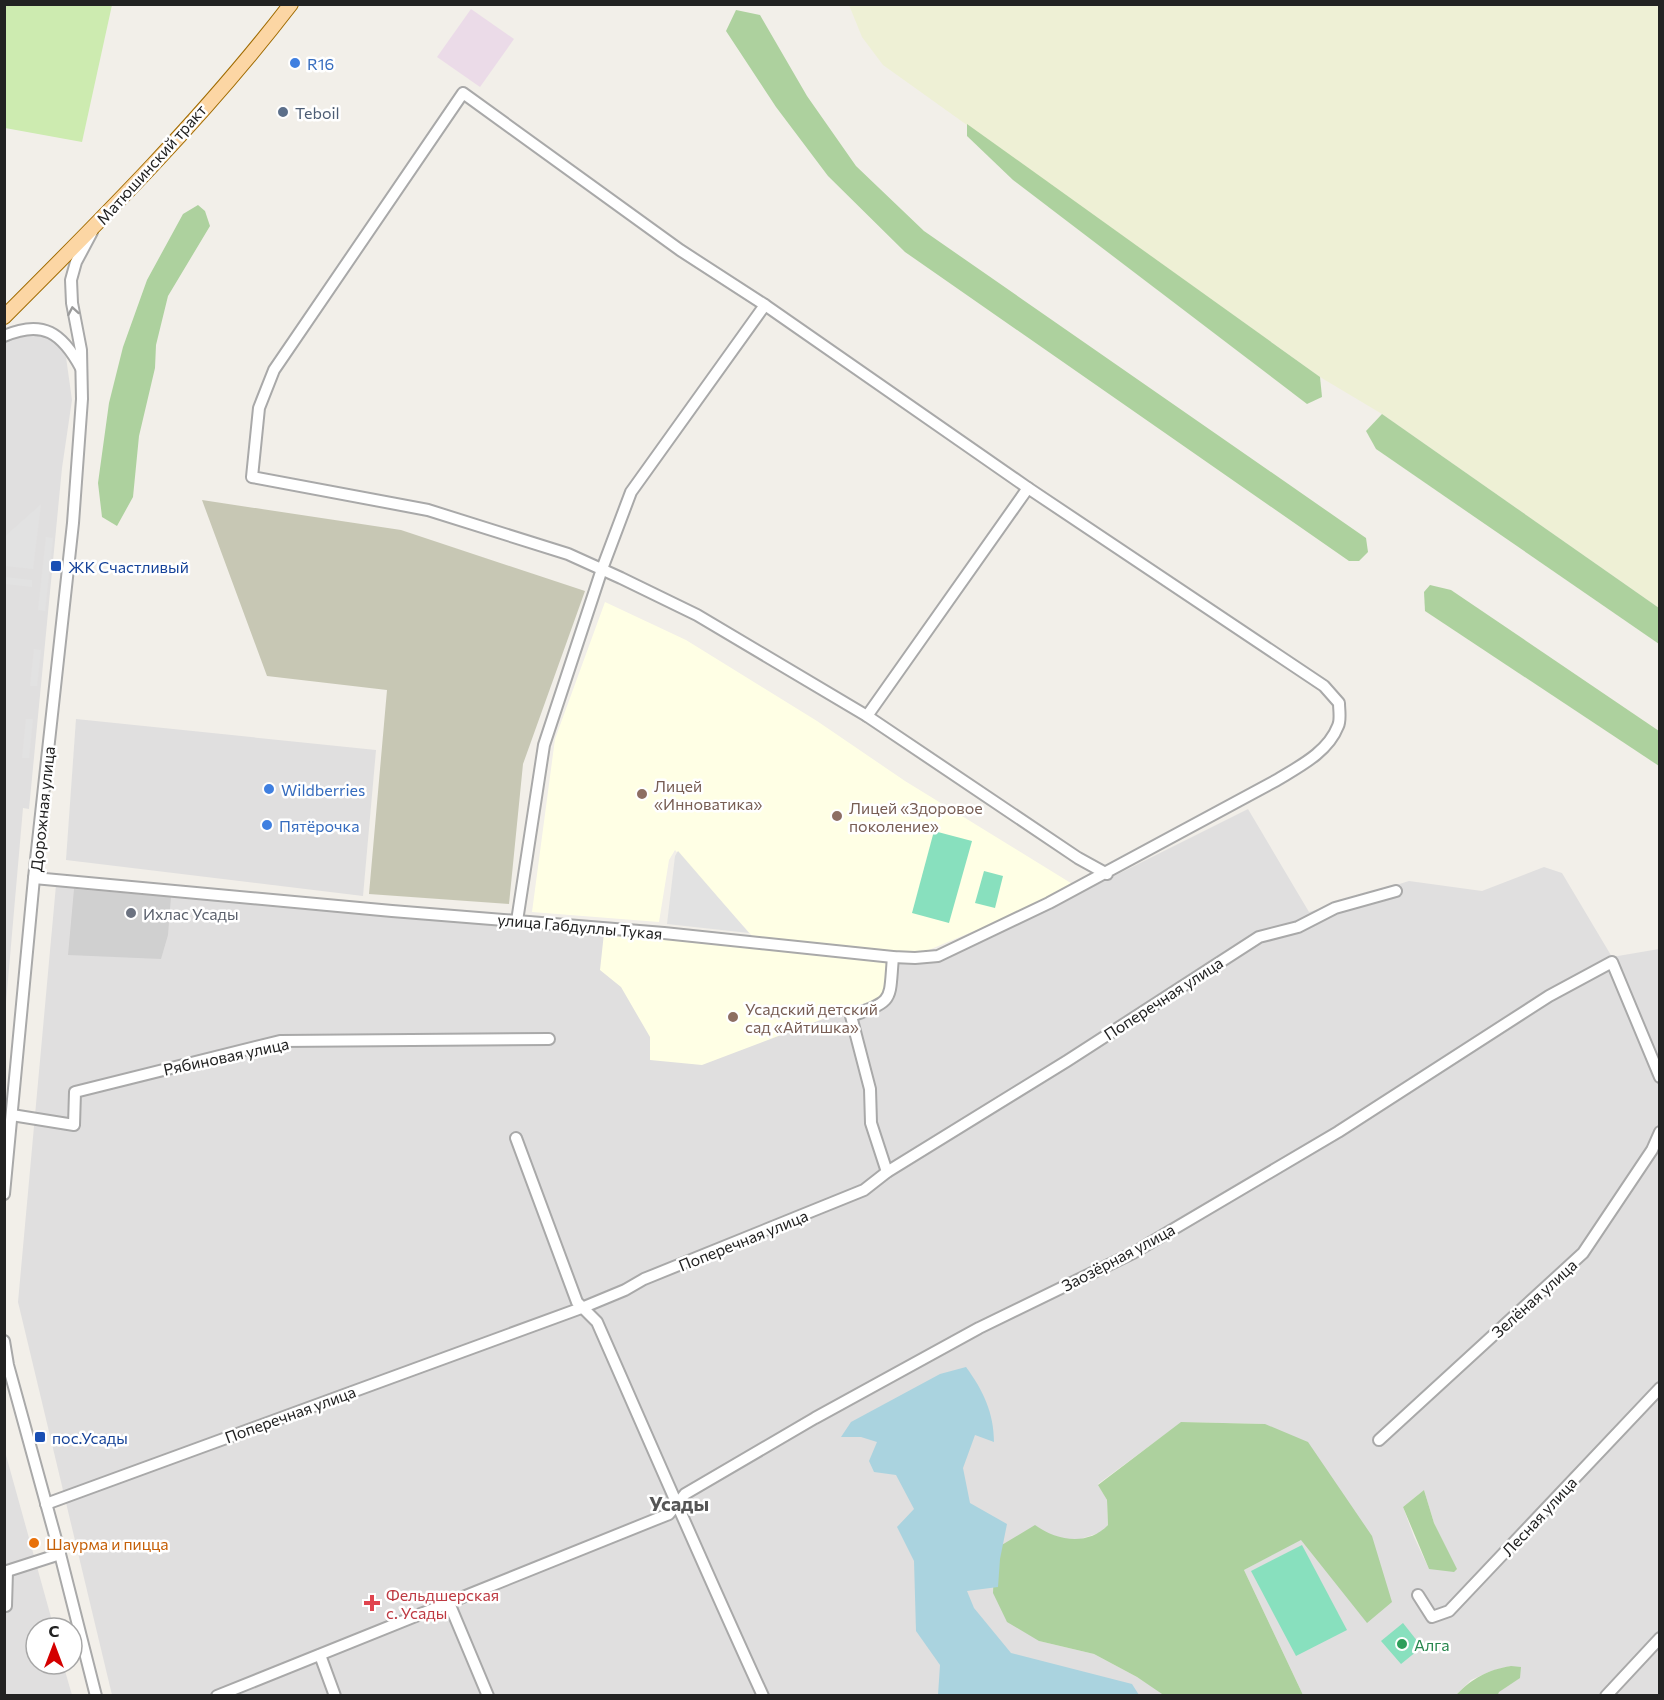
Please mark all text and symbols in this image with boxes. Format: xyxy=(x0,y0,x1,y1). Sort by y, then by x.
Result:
place label: R16 xyxy=(307,54,334,73)
marker: R16 xyxy=(288,56,302,70)
street label: Матюшинский тракт xyxy=(92,100,210,228)
place label: Teboil xyxy=(295,103,340,122)
marker: Teboil xyxy=(276,105,290,119)
one-way arrow xyxy=(68,307,80,316)
place label: ЖК Счастливый xyxy=(68,557,189,576)
marker: ЖК Счастливый xyxy=(49,559,63,573)
street label: Дорожная улица xyxy=(26,745,58,873)
place label: Лицей «Инноватика» xyxy=(654,776,762,813)
place label: Wildberries xyxy=(281,780,365,799)
marker: Wildberries xyxy=(262,782,276,796)
marker: Лицей «Инноватика» xyxy=(635,787,649,801)
place label: Лицей «Здоровое поколение» xyxy=(849,798,983,835)
marker: Лицей «Здоровое поколение» xyxy=(830,809,844,823)
place label: Пятёрочка xyxy=(279,816,359,835)
marker: Пятёрочка xyxy=(260,818,274,832)
place label: Ихлас Усады xyxy=(143,904,239,923)
marker: Ихлас Усады xyxy=(124,906,138,920)
street label: улица Габдуллы Тукая xyxy=(497,909,663,943)
street label: Поперечная улица xyxy=(1100,952,1226,1044)
place label: Усадский детский сад «Айтишка» xyxy=(745,999,878,1036)
marker: Усадский детский сад «Айтишка» xyxy=(726,1010,740,1024)
street label: Рябиновая улица xyxy=(161,1033,291,1079)
street label: Поперечная улица xyxy=(675,1205,811,1275)
street label: Заозёрная улица xyxy=(1058,1219,1178,1295)
street label: Зелёная улица xyxy=(1488,1255,1580,1341)
street label: Поперечная улица xyxy=(222,1381,358,1447)
place label: пос.Усады xyxy=(52,1428,128,1447)
marker: пос.Усады xyxy=(33,1430,47,1444)
street label: Лесная улица xyxy=(1498,1473,1580,1559)
district label: Усады xyxy=(649,1491,709,1515)
place label: Шаурма и пицца xyxy=(46,1534,169,1553)
marker: Шаурма и пицца xyxy=(27,1536,41,1550)
place label: Фельдшерская с. Усады xyxy=(386,1585,499,1622)
marker: Фельдшерская с. Усады xyxy=(363,1594,381,1612)
north arrow xyxy=(24,1616,84,1676)
text: С xyxy=(49,1621,60,1640)
place label: Алга xyxy=(1414,1635,1450,1654)
marker: Алга xyxy=(1395,1637,1409,1651)

